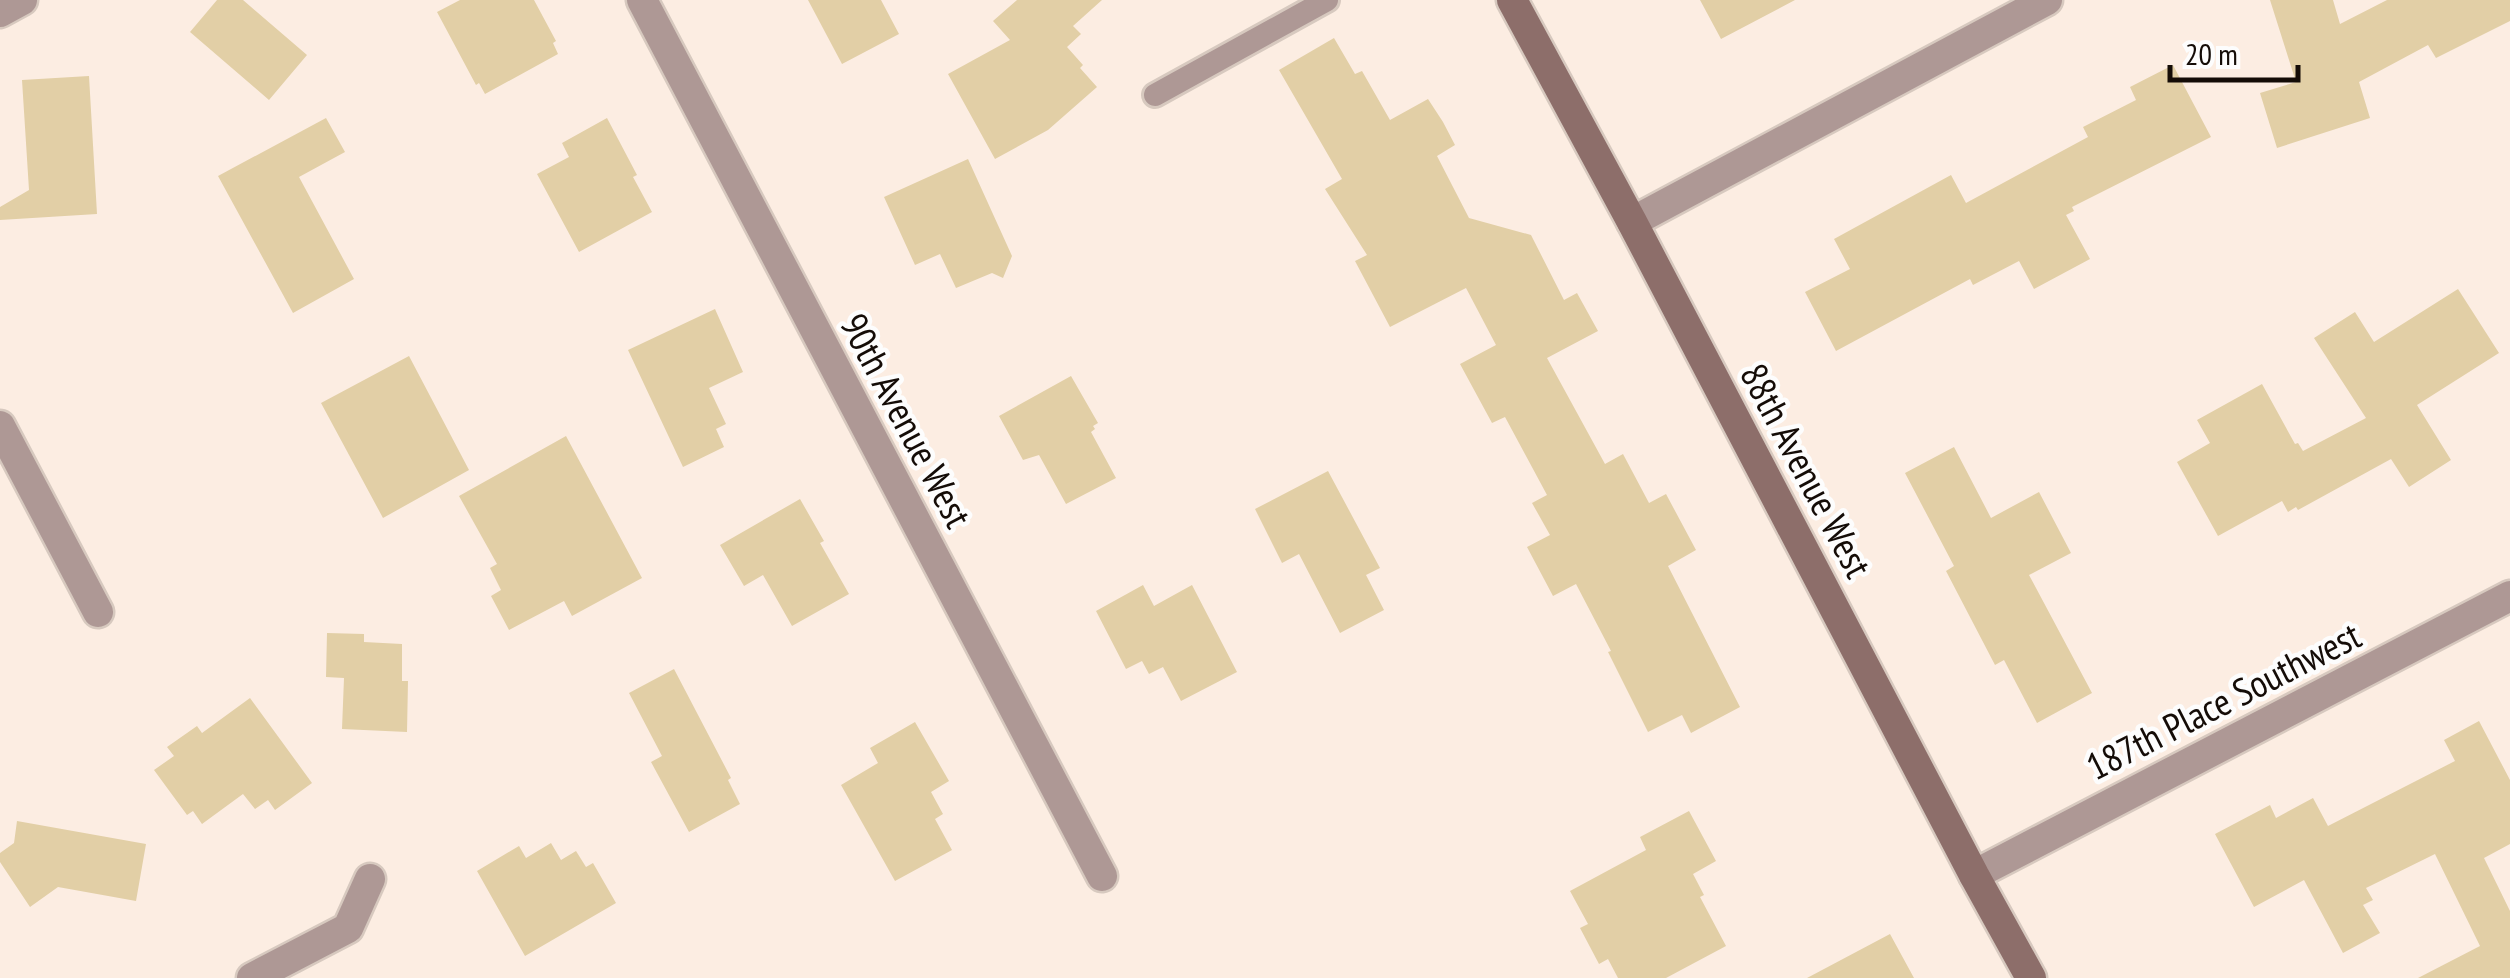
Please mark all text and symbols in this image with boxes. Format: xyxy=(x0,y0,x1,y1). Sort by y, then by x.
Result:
scale bar xyxy=(2170,20,2298,82)
text: 20 m xyxy=(2185,34,2238,73)
street label: 90th Avenue West xyxy=(830,305,984,536)
street label: 88th Avenue West xyxy=(1730,355,1884,586)
street label: 187th Place Southwest xyxy=(2078,609,2369,790)

